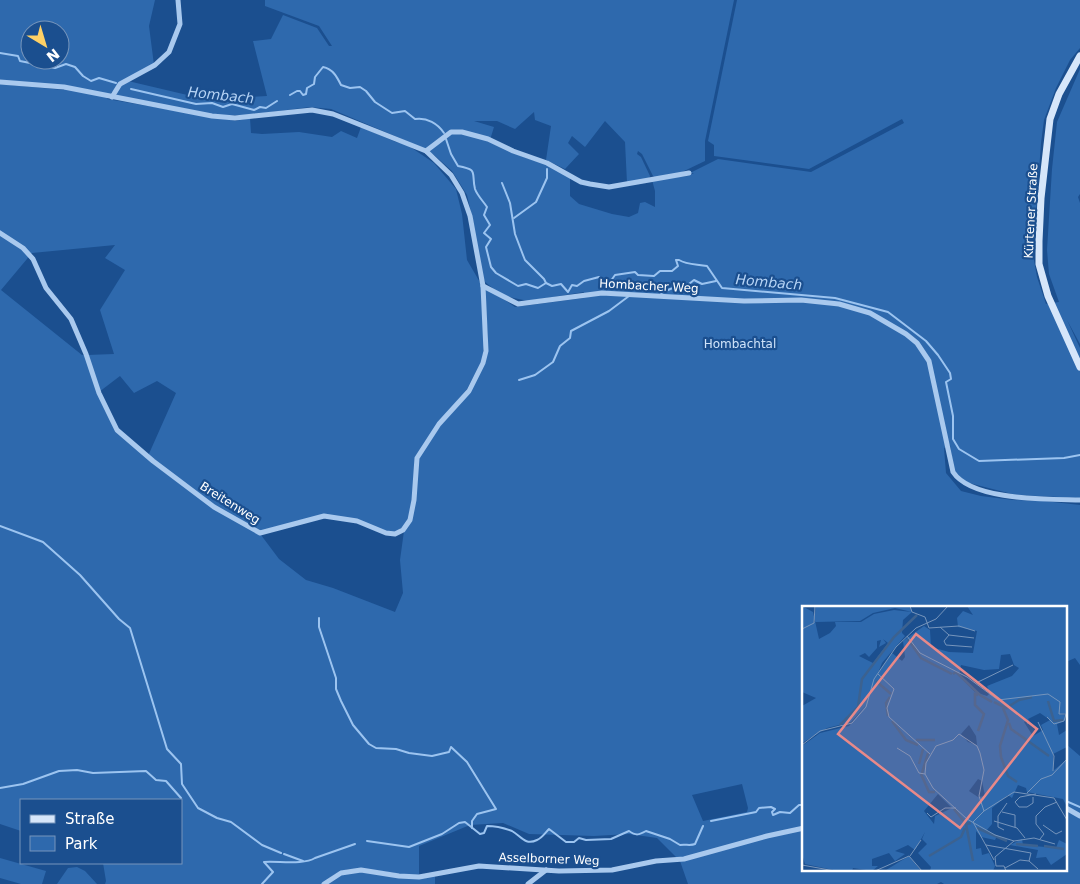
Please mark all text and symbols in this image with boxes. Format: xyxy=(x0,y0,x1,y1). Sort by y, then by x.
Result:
north arrow xyxy=(20,20,70,70)
text: N xyxy=(43,45,63,65)
water label: Hombach xyxy=(187,84,255,106)
street label: Kürtener Straße xyxy=(1022,163,1040,259)
water label: Hombach xyxy=(735,271,803,293)
street label: Hombacher Weg xyxy=(599,276,699,296)
park label: Hombachtal xyxy=(704,337,776,351)
street label: Breitenweg xyxy=(197,479,263,527)
inset map xyxy=(802,606,1068,872)
legend xyxy=(20,799,182,864)
text: Straße xyxy=(65,810,114,828)
text: Park xyxy=(65,835,98,853)
street label: Asselborner Weg xyxy=(498,850,600,868)

